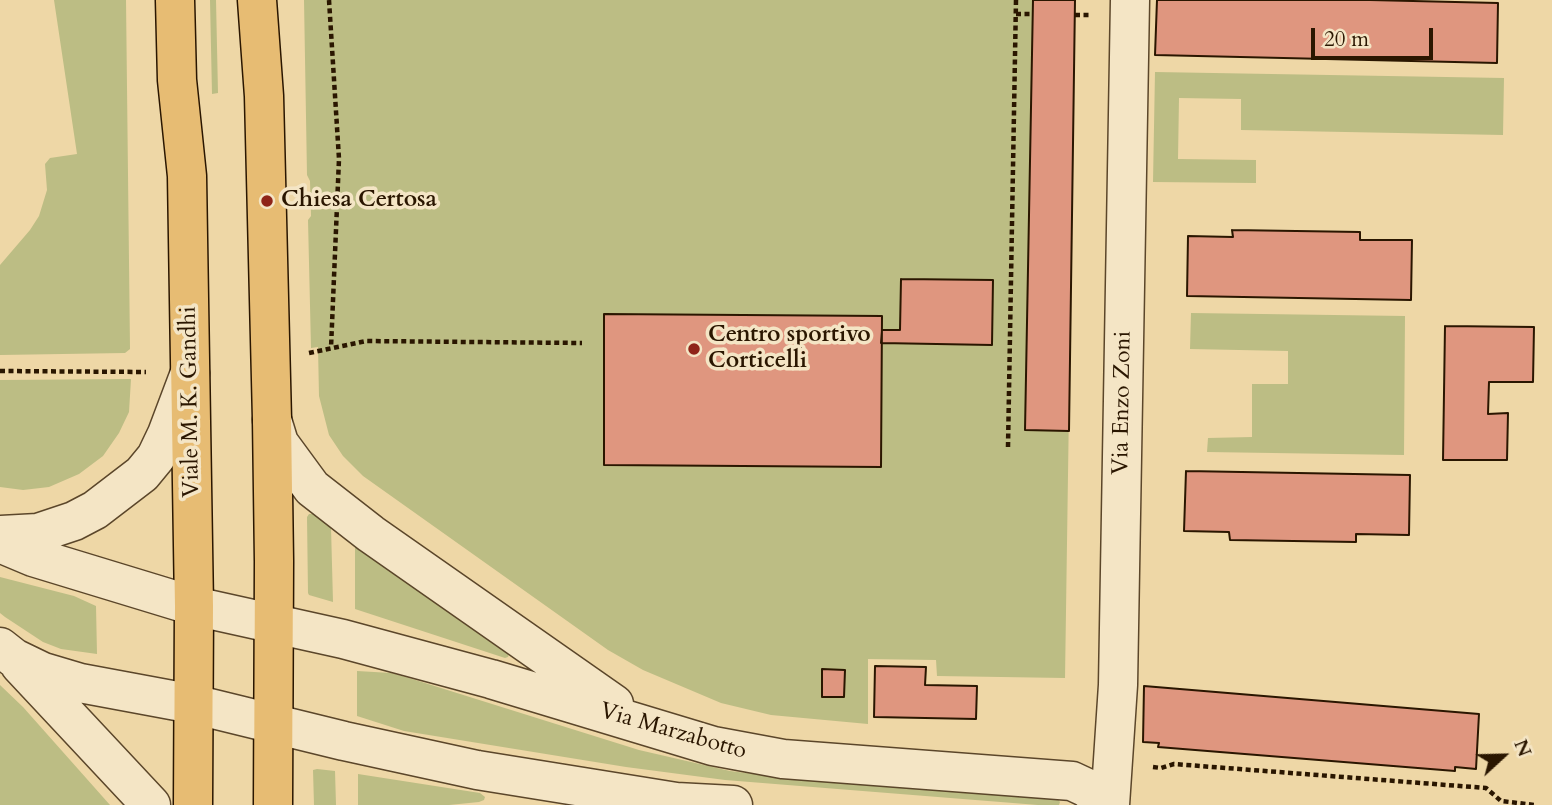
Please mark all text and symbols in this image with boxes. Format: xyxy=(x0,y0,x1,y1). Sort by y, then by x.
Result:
scale bar xyxy=(1314,14,1436,58)
text: 20 m xyxy=(1324,25,1369,54)
place label: Chiesa Certosa xyxy=(281,187,437,215)
marker: Chiesa Certosa xyxy=(259,193,275,209)
street label: Viale M. K. Gandhi xyxy=(176,306,206,498)
place label: Centro sportivo Corticelli xyxy=(708,322,871,376)
street label: Via Enzo Zoni xyxy=(1108,331,1138,475)
marker: Centro sportivo Corticelli xyxy=(686,341,702,357)
street label: Via Marzabotto xyxy=(596,698,750,766)
north arrow xyxy=(1468,721,1538,791)
text: N xyxy=(1507,736,1538,761)

